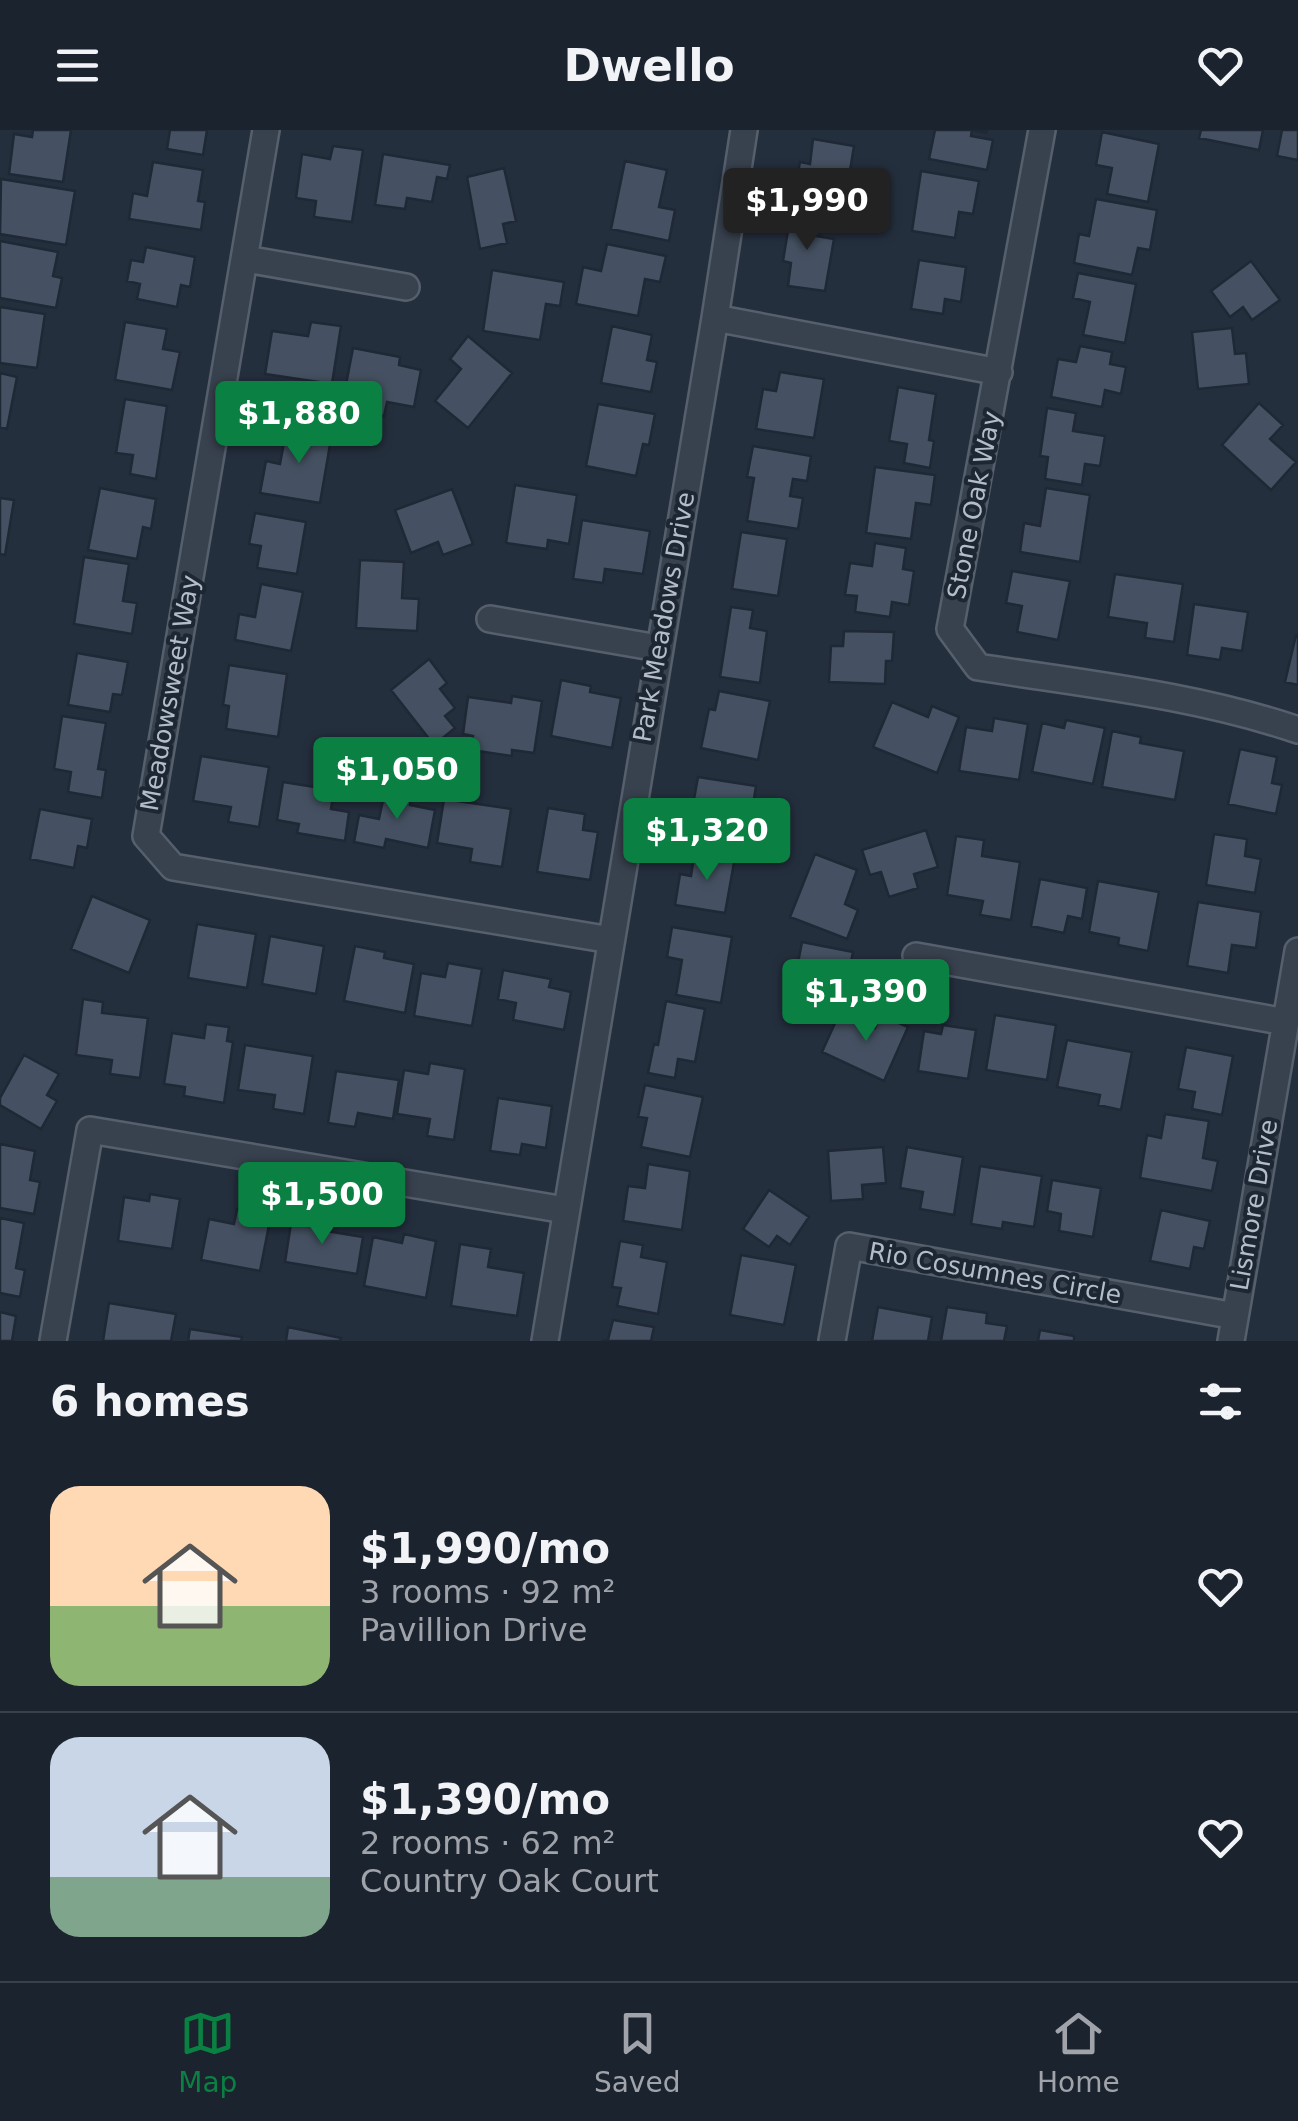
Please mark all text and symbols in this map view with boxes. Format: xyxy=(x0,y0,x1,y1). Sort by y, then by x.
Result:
icon: menu xyxy=(50,38,105,93)
icon: heart xyxy=(1193,38,1248,93)
text: Dwello xyxy=(563,39,735,92)
pin: $1,990 xyxy=(726,168,888,253)
text: $1,990 xyxy=(745,181,869,219)
pin: $1,880 xyxy=(218,381,380,466)
text: $1,880 xyxy=(237,394,361,432)
street label: Stone Oak Way xyxy=(942,408,1006,601)
street label: Park Meadows Drive xyxy=(628,490,700,744)
street label: Meadowsweet Way xyxy=(135,573,205,813)
pin: $1,050 xyxy=(316,737,478,822)
text: $1,050 xyxy=(335,750,459,788)
pin: $1,320 xyxy=(626,798,788,883)
text: $1,320 xyxy=(645,811,769,849)
pin: $1,390 xyxy=(785,959,947,1044)
text: $1,390 xyxy=(804,972,928,1010)
street label: Lismore Drive xyxy=(1225,1117,1283,1293)
pin: $1,500 xyxy=(241,1162,403,1247)
text: $1,500 xyxy=(260,1175,384,1213)
street label: Rio Cosumnes Circle xyxy=(866,1236,1124,1310)
icon: filters xyxy=(1193,1374,1248,1429)
text: 6 homes xyxy=(50,1377,250,1426)
text: $1,990/mo xyxy=(360,1524,610,1573)
icon: home xyxy=(130,1526,250,1646)
icon: heart xyxy=(1193,1559,1248,1614)
text: 3 rooms · 92 m² xyxy=(360,1573,615,1611)
text: Pavillion Drive xyxy=(360,1611,587,1649)
text: $1,390/mo xyxy=(360,1775,610,1824)
icon: home xyxy=(130,1777,250,1897)
icon: heart xyxy=(1193,1810,1248,1865)
text: 2 rooms · 62 m² xyxy=(360,1824,615,1862)
text: Country Oak Court xyxy=(360,1862,659,1900)
tab: Map xyxy=(178,2006,237,2099)
tab: Saved xyxy=(594,2006,680,2099)
tab: Home xyxy=(1037,2006,1120,2099)

